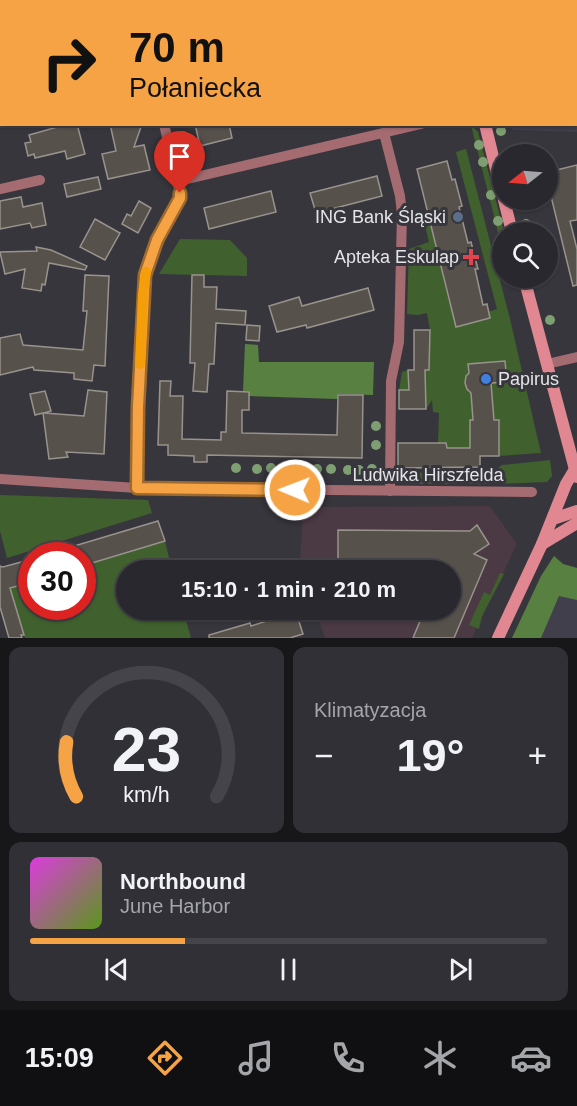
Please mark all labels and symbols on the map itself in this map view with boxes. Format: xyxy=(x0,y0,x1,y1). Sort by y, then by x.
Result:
pin xyxy=(154,131,205,193)
north arrow xyxy=(492,144,558,210)
place label: ING Bank Śląski xyxy=(315,206,446,227)
marker: ING Bank Śląski xyxy=(451,210,465,224)
place label: Apteka Eskulap xyxy=(334,247,459,267)
marker: Apteka Eskulap xyxy=(464,250,478,264)
place label: Papirus xyxy=(498,369,559,389)
marker: Papirus xyxy=(479,372,493,386)
position arrow xyxy=(263,458,327,522)
street label: Ludwika Hirszfelda xyxy=(352,465,505,485)
speed limit sign: 30 xyxy=(18,542,96,620)

